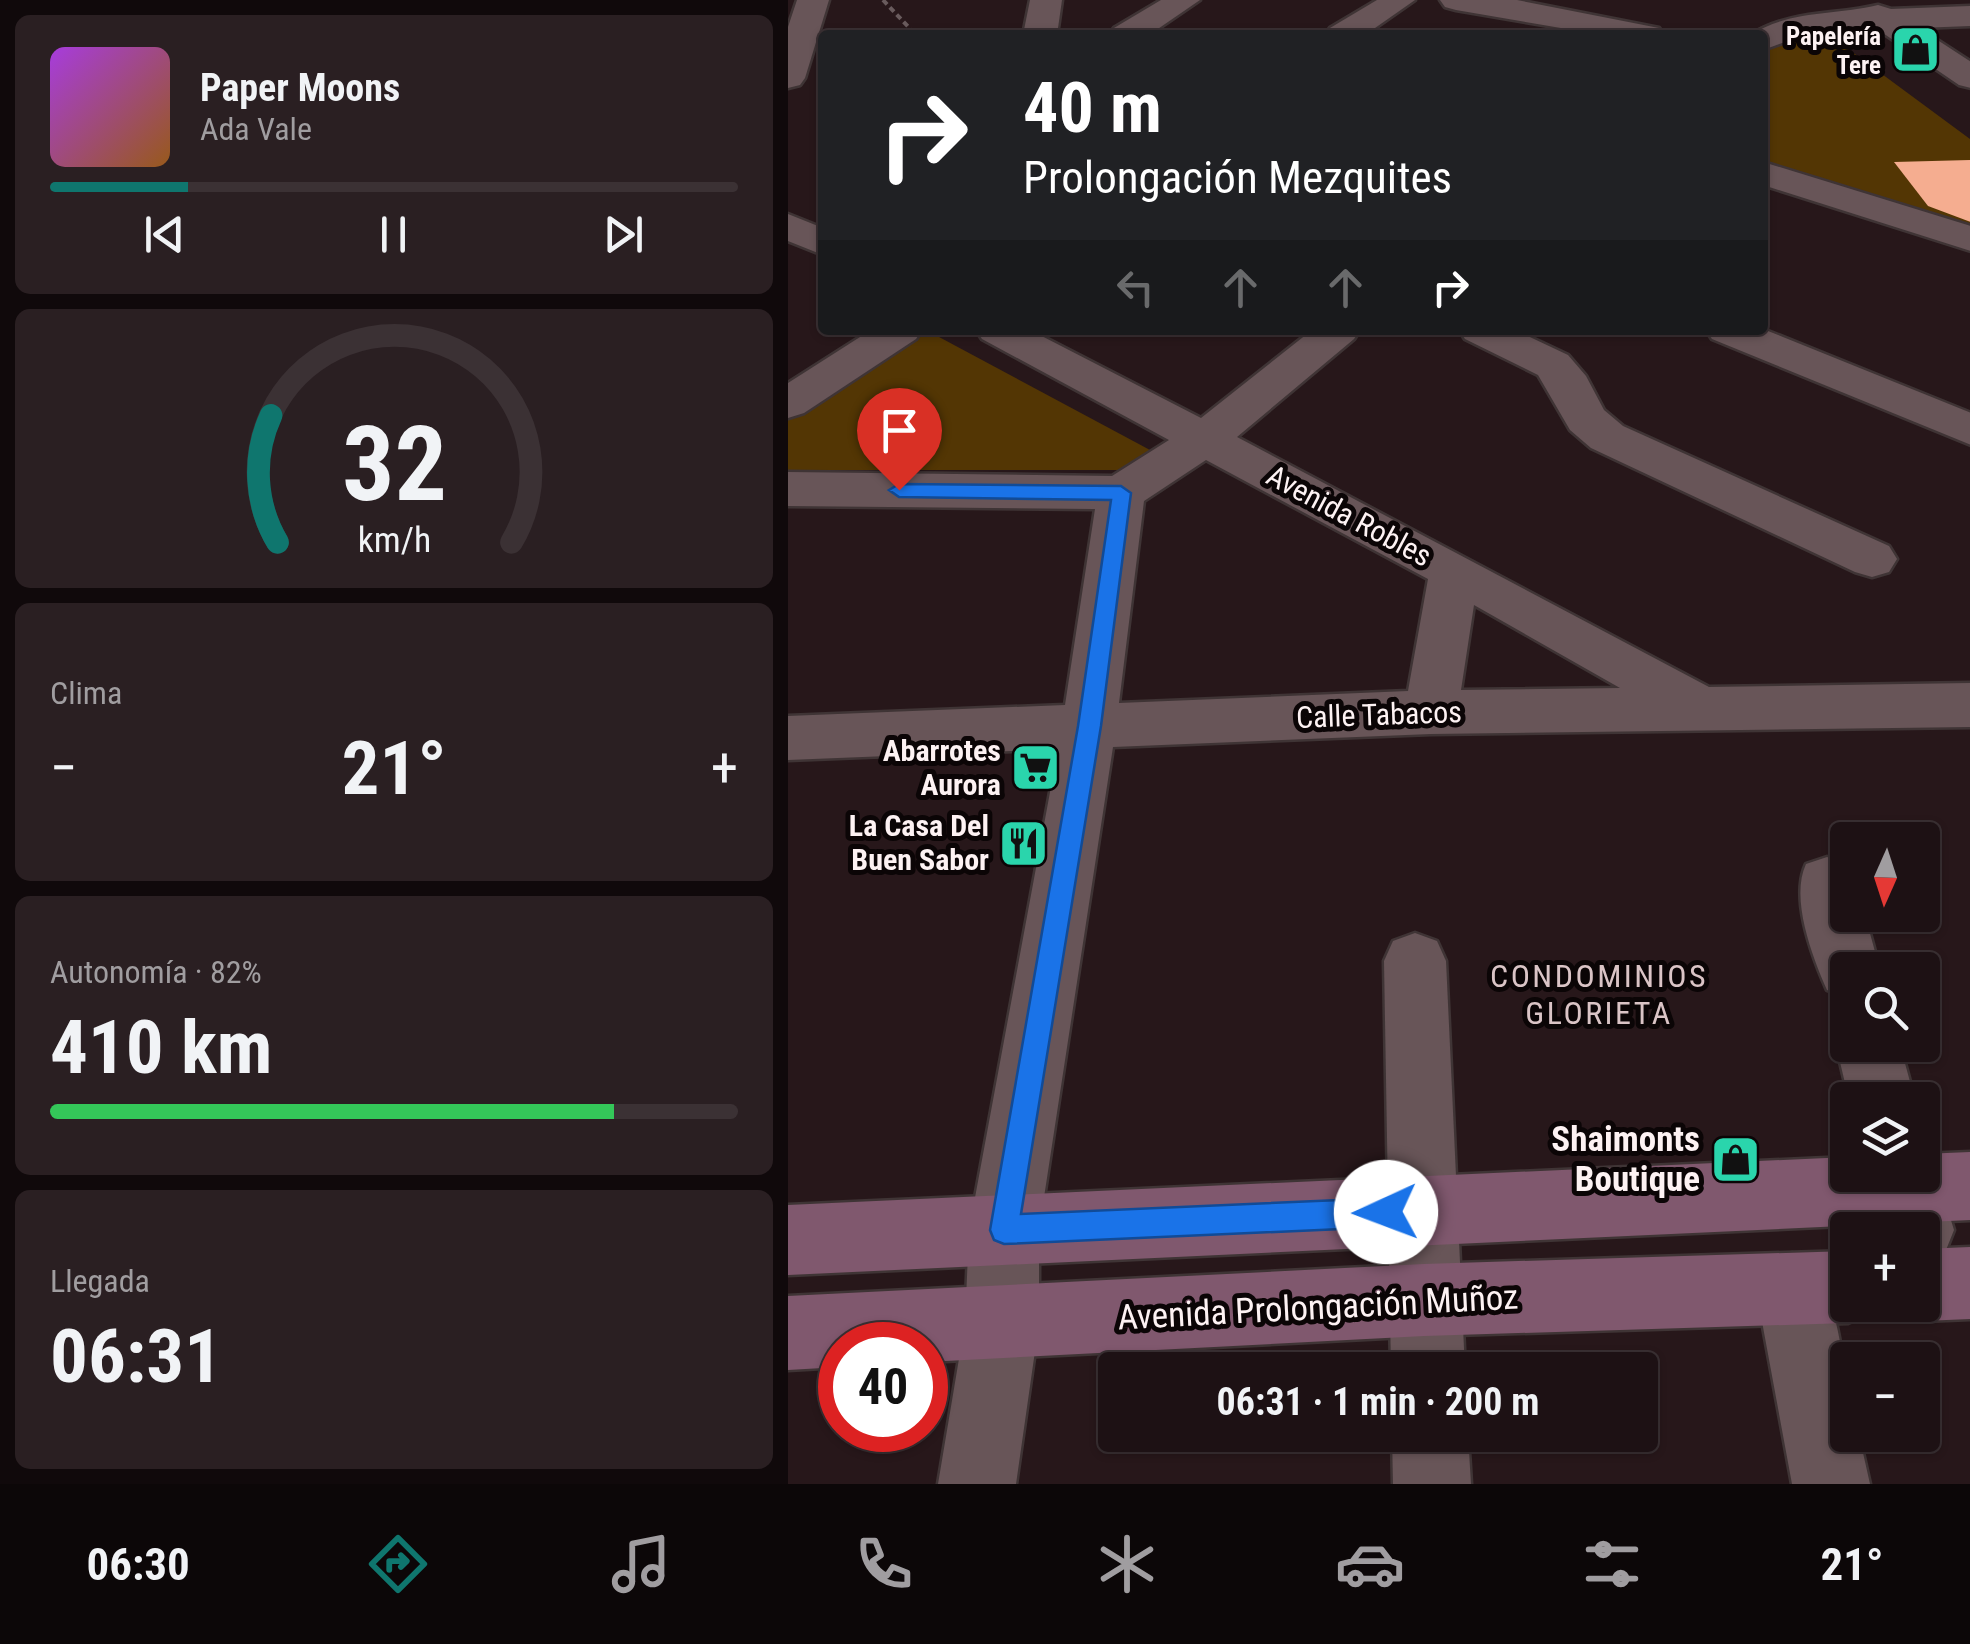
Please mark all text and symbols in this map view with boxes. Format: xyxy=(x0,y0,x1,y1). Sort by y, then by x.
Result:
place label: Papelería Tere xyxy=(1786,22,1881,80)
shop icon: Papelería Tere xyxy=(1890,24,1942,76)
text: Paper Moons xyxy=(200,66,400,110)
text: 40 m xyxy=(1023,67,1162,149)
icon: right xyxy=(858,70,988,200)
text: Ada Vale xyxy=(200,110,312,148)
text: Prolongación Mezquites xyxy=(1023,151,1452,204)
icon: previous xyxy=(137,207,192,262)
icon: pause xyxy=(366,207,421,262)
icon: next xyxy=(596,207,651,262)
icon: left xyxy=(1108,260,1163,315)
icon: ahead xyxy=(1213,260,1268,315)
icon: ahead xyxy=(1318,260,1373,315)
icon: right xyxy=(1423,260,1478,315)
pin xyxy=(857,388,942,491)
icon: arrive xyxy=(872,403,927,458)
text: 32 xyxy=(341,404,447,525)
street label: Avenida Robles xyxy=(1261,458,1437,574)
text: km/h xyxy=(357,519,431,561)
text: Clima xyxy=(50,674,122,712)
street label: Calle Tabacos xyxy=(1296,694,1462,735)
text: 21° xyxy=(342,724,447,812)
place label: Abarrotes Aurora xyxy=(883,733,1001,802)
text: − xyxy=(50,736,78,800)
text: + xyxy=(711,736,738,800)
supermarket icon: Abarrotes Aurora xyxy=(1010,742,1062,794)
place label: La Casa Del Buen Sabor xyxy=(849,808,989,877)
restaurant icon: La Casa Del Buen Sabor xyxy=(998,817,1050,869)
north arrow xyxy=(1830,822,1940,932)
map controls xyxy=(1830,822,1940,1452)
button: search xyxy=(1830,952,1940,1062)
text: Autonomía · 82% xyxy=(50,953,262,991)
district label: CONDOMINIOS GLORIETA xyxy=(1490,957,1708,1032)
text: 410 km xyxy=(50,1003,272,1091)
button: layers xyxy=(1830,1082,1940,1192)
place label: Shaimonts Boutique xyxy=(1551,1119,1700,1200)
shop icon: Shaimonts Boutique xyxy=(1709,1133,1761,1185)
position arrow xyxy=(1334,1160,1438,1264)
button: + xyxy=(1830,1212,1940,1322)
text: Llegada xyxy=(50,1262,150,1300)
street label: Avenida Prolongación Muñoz xyxy=(1117,1277,1519,1338)
text: 06:31 xyxy=(50,1312,222,1400)
speed limit sign: 40 xyxy=(818,1322,948,1452)
button: − xyxy=(1830,1342,1940,1452)
text: 06:31 · 1 min · 200 m xyxy=(1217,1380,1539,1424)
icon: directions xyxy=(363,1529,433,1599)
icon: music xyxy=(606,1529,676,1599)
icon: phone xyxy=(849,1529,919,1599)
icon: climate xyxy=(1092,1529,1162,1599)
icon: car xyxy=(1335,1529,1405,1599)
icon: filters xyxy=(1577,1529,1647,1599)
text: 06:30 xyxy=(86,1538,190,1591)
text: 21° xyxy=(1820,1538,1883,1591)

